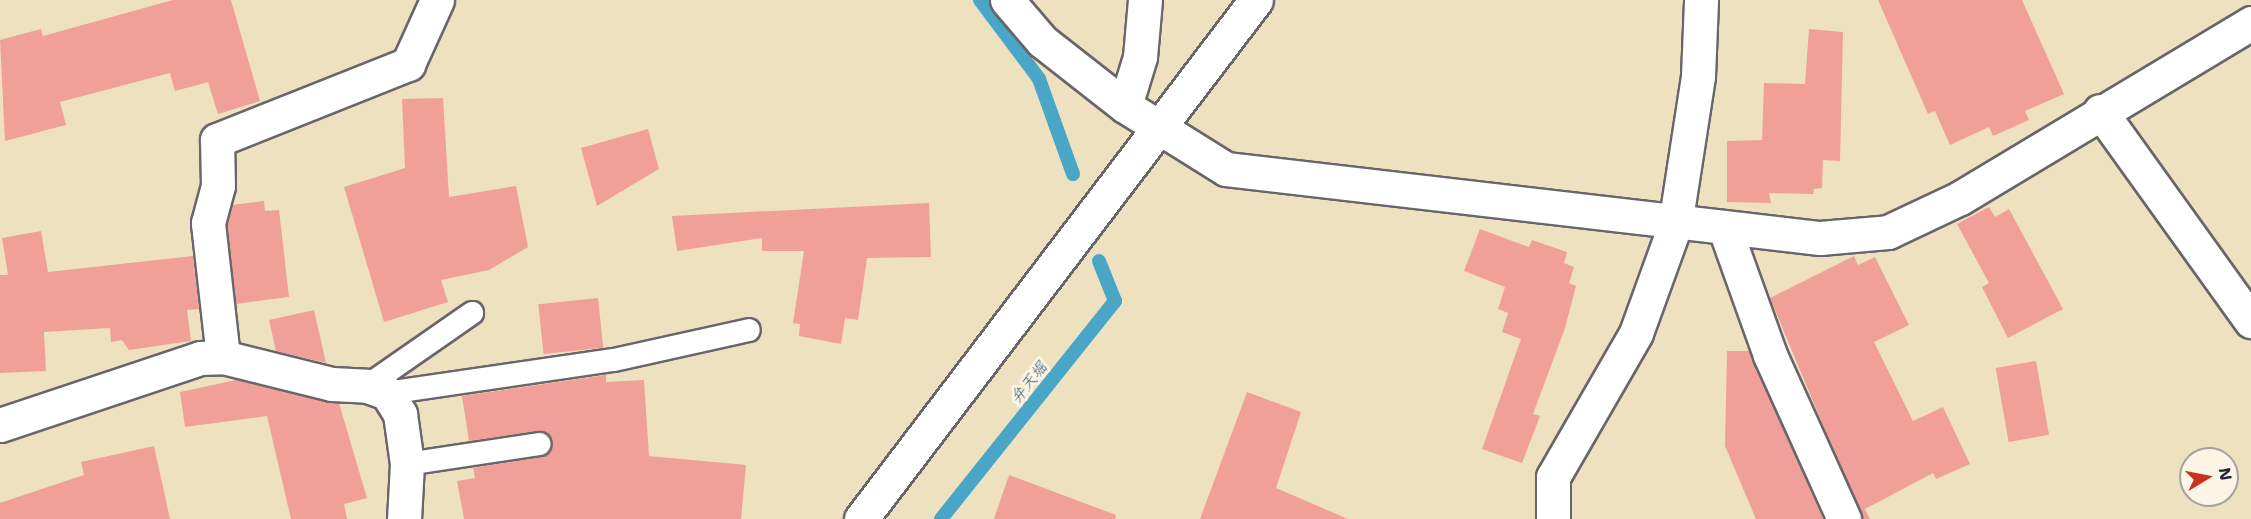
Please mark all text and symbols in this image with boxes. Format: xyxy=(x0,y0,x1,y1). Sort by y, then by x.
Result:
water label: 弁天堀 xyxy=(1006,358,1052,408)
north arrow xyxy=(2179,447,2239,507)
text: N xyxy=(2214,466,2237,482)

